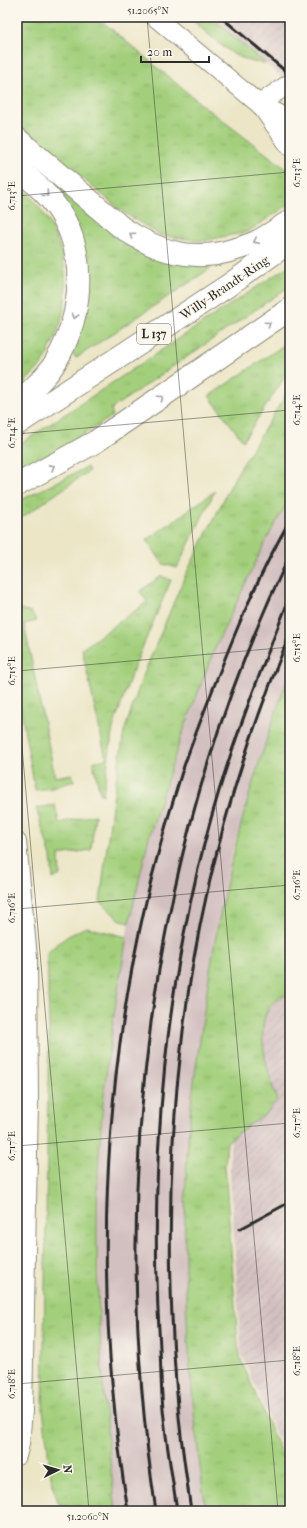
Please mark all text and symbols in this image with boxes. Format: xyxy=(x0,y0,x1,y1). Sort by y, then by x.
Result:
text: 51.2065°N xyxy=(127,5,169,17)
scale bar xyxy=(141,38,209,64)
text: 20 m xyxy=(147,45,172,59)
text: 6.713°E xyxy=(291,158,303,188)
text: 6.713°E xyxy=(6,181,18,211)
one-way arrow xyxy=(41,189,48,197)
one-way arrow xyxy=(129,232,136,240)
one-way arrow xyxy=(253,236,260,244)
street label: Willy-Brandt-Ring xyxy=(176,252,272,323)
one-way arrow xyxy=(71,312,79,319)
one-way arrow xyxy=(264,322,271,329)
road number: L 137 xyxy=(137,324,171,344)
text: 6.714°E xyxy=(291,395,303,425)
one-way arrow xyxy=(157,396,164,403)
text: 6.714°E xyxy=(6,418,18,448)
one-way arrow xyxy=(47,465,55,472)
text: 6.715°E xyxy=(291,633,303,663)
text: 6.715°E xyxy=(6,656,18,686)
text: 6.716°E xyxy=(291,870,303,900)
text: 6.716°E xyxy=(6,893,18,923)
text: 6.717°E xyxy=(291,1108,303,1138)
text: 6.717°E xyxy=(6,1131,18,1161)
text: 6.718°E xyxy=(291,1346,303,1376)
text: 6.718°E xyxy=(6,1369,18,1399)
north arrow xyxy=(38,1450,78,1490)
text: N xyxy=(61,1464,74,1475)
text: 51.2060°N xyxy=(67,1511,110,1523)

